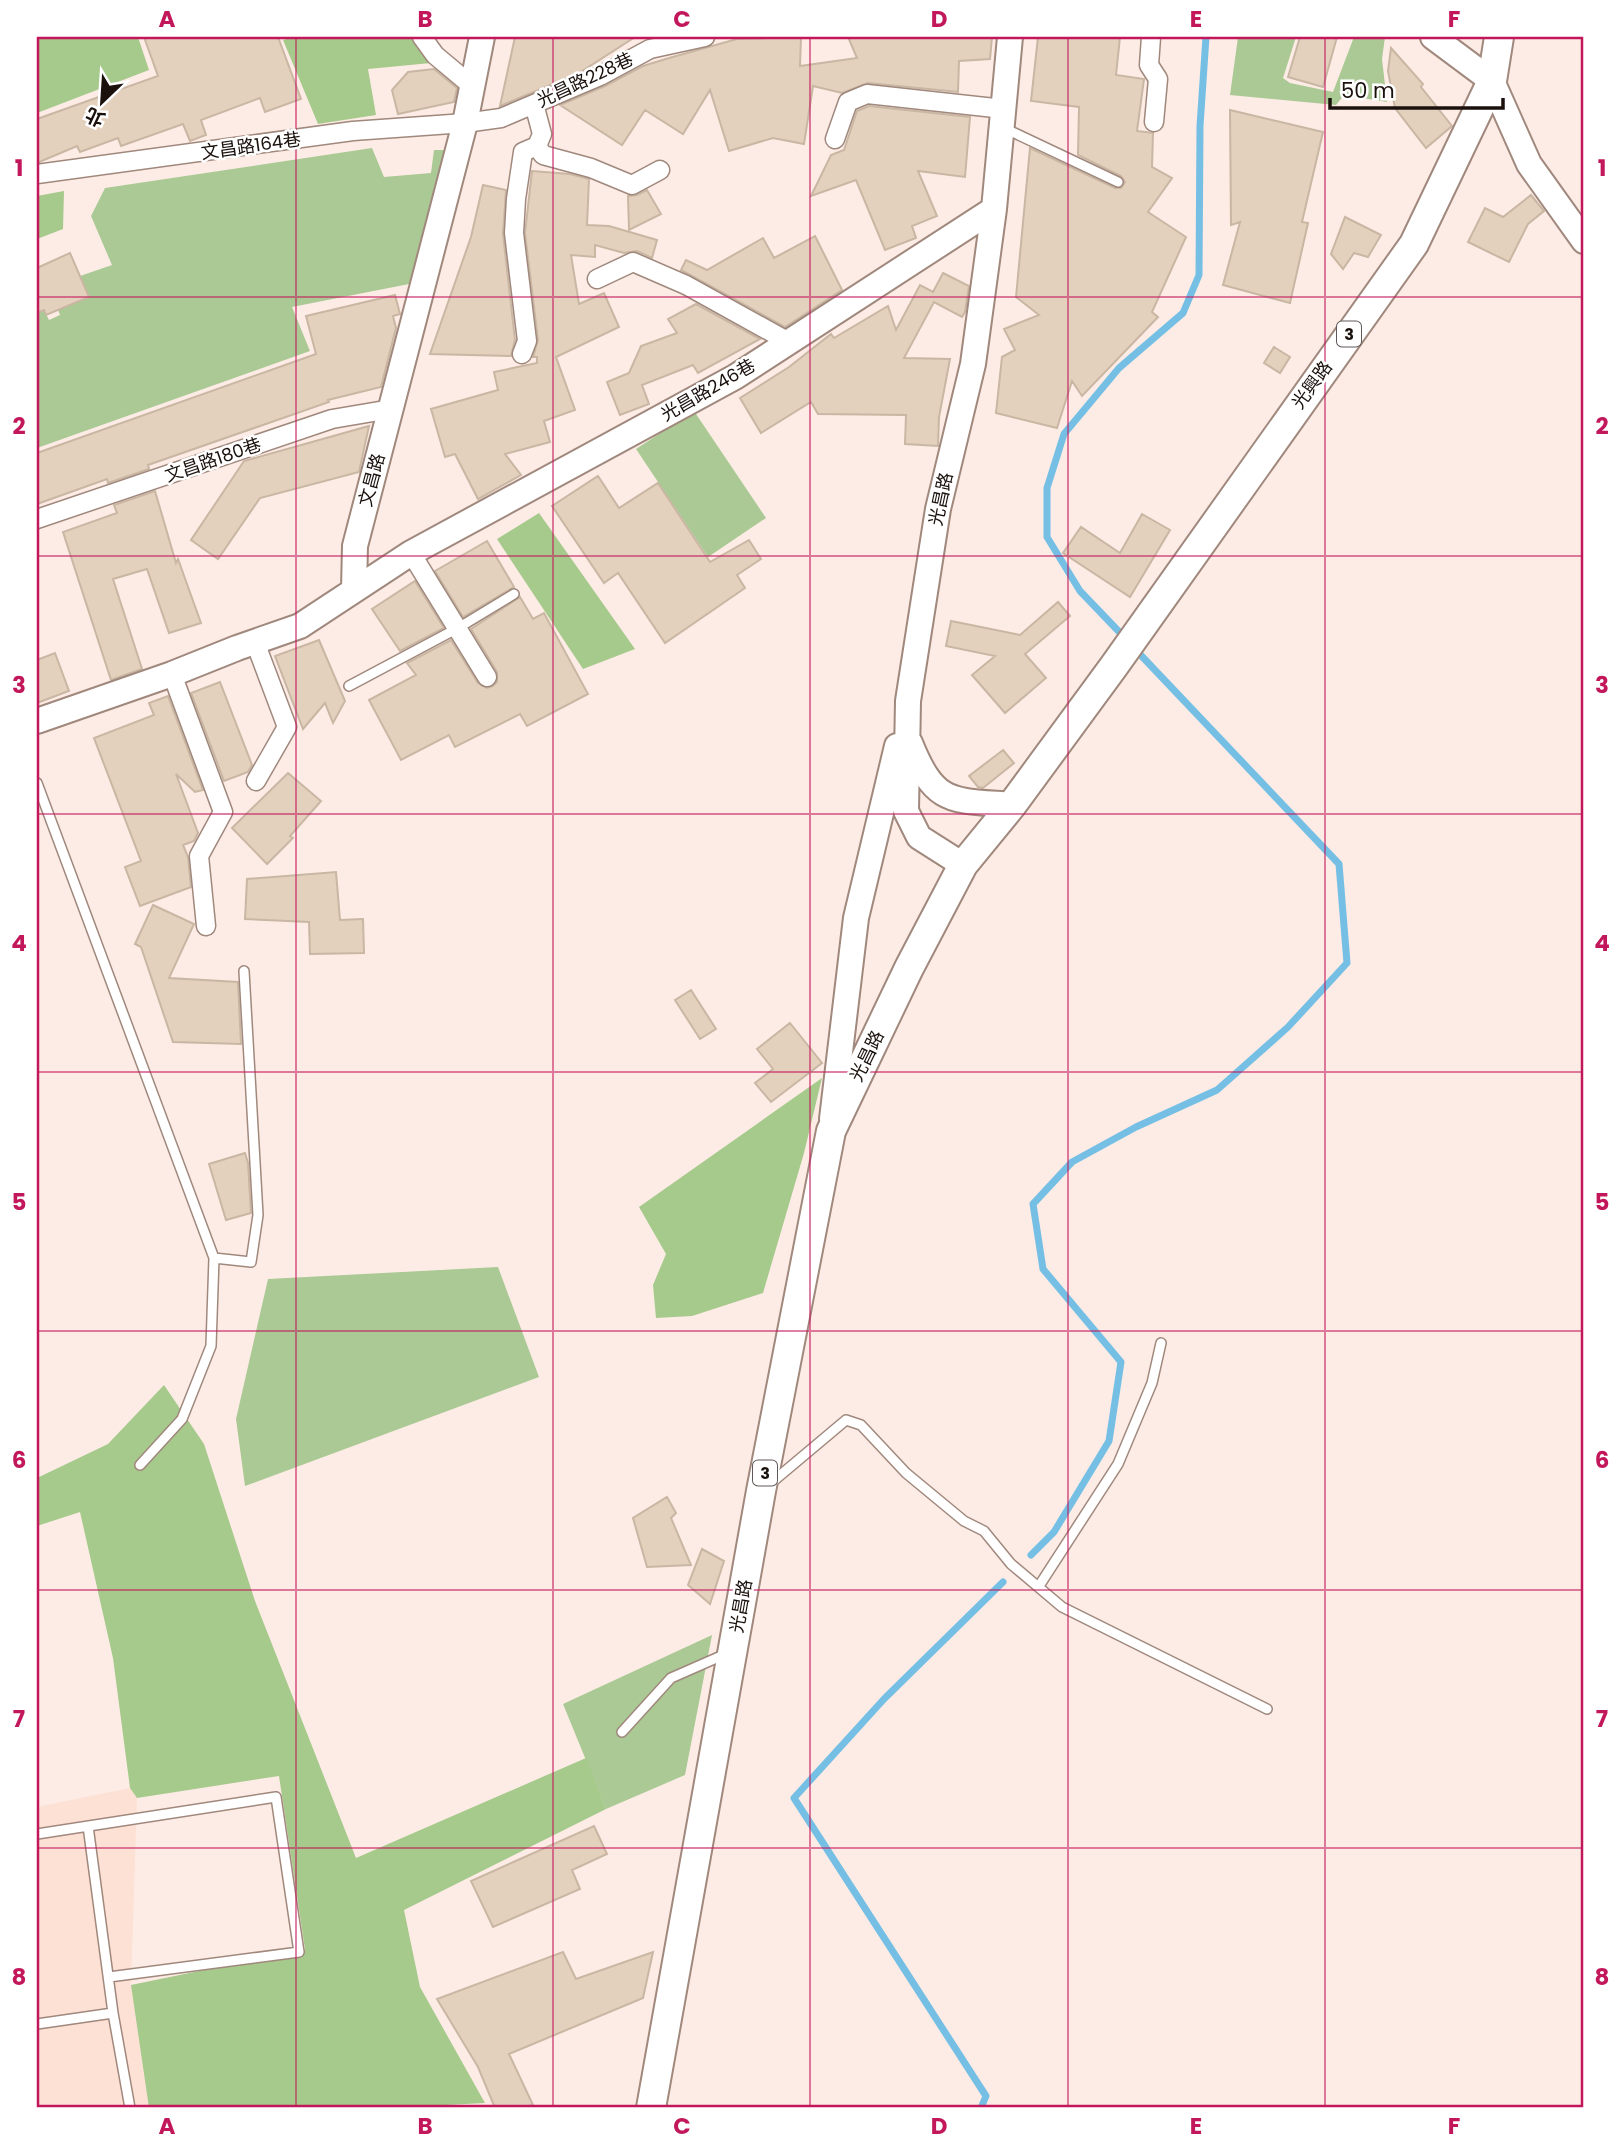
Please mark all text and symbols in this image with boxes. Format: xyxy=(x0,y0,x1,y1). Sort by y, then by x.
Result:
text: A xyxy=(159,3,176,35)
text: B xyxy=(417,3,433,35)
text: C xyxy=(673,3,691,35)
text: D xyxy=(931,3,947,35)
text: E xyxy=(1190,3,1202,35)
text: F xyxy=(1448,3,1460,35)
street label: 光昌路228巷 xyxy=(532,46,637,113)
north arrow xyxy=(66,66,136,136)
scale bar xyxy=(1330,66,1504,110)
text: 50 m xyxy=(1341,76,1395,105)
text: 北 xyxy=(81,101,109,133)
street label: 文昌路164巷 xyxy=(199,126,302,165)
text: 1 xyxy=(15,152,23,184)
text: 1 xyxy=(1598,152,1606,184)
road number: 3 xyxy=(1337,322,1361,346)
street label: 光昌路246巷 xyxy=(656,352,760,427)
street label: 光興路 xyxy=(1286,356,1338,414)
text: 2 xyxy=(12,410,26,442)
text: 2 xyxy=(1595,410,1609,442)
street label: 文昌路180巷 xyxy=(161,431,264,488)
street label: 文昌路 xyxy=(352,451,391,509)
street label: 光昌路 xyxy=(923,470,958,528)
text: 3 xyxy=(12,669,26,701)
text: 3 xyxy=(1595,669,1609,701)
text: 4 xyxy=(11,927,27,959)
text: 4 xyxy=(1594,927,1610,959)
street label: 光昌路 xyxy=(843,1026,890,1086)
text: 5 xyxy=(12,1186,26,1218)
text: 5 xyxy=(1595,1186,1609,1218)
text: 6 xyxy=(12,1444,26,1476)
text: 6 xyxy=(1595,1444,1609,1476)
road number: 3 xyxy=(753,1460,777,1485)
street label: 光昌路 xyxy=(724,1577,758,1635)
text: 7 xyxy=(13,1703,25,1735)
text: 7 xyxy=(1596,1703,1608,1735)
text: 8 xyxy=(12,1961,26,1993)
text: 8 xyxy=(1595,1961,1609,1993)
text: A xyxy=(159,2110,176,2142)
text: B xyxy=(417,2110,433,2142)
text: C xyxy=(673,2110,691,2142)
text: D xyxy=(931,2110,947,2142)
text: E xyxy=(1190,2110,1202,2142)
text: F xyxy=(1448,2110,1460,2142)

